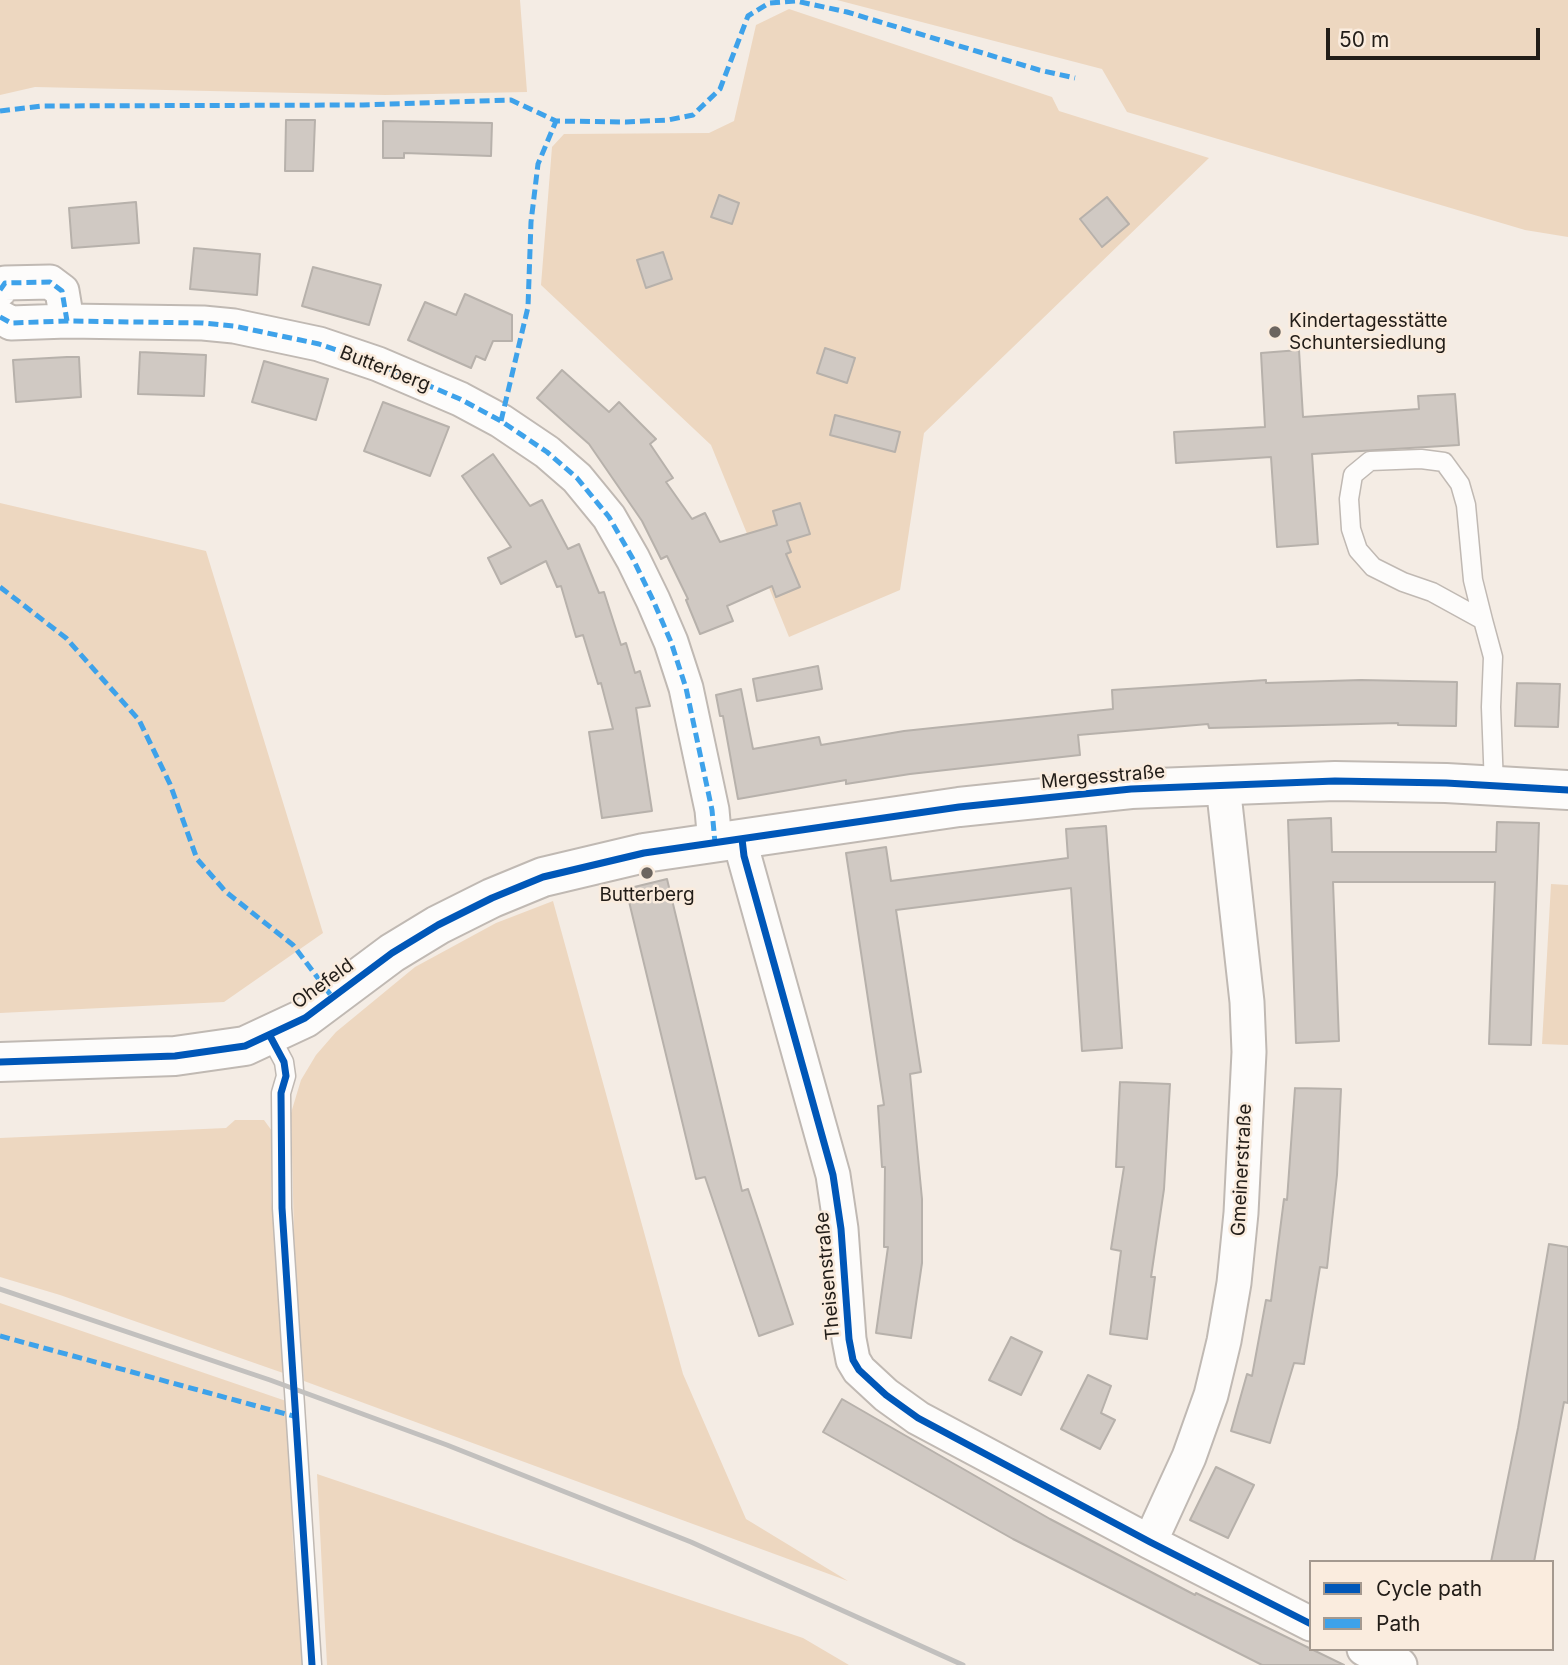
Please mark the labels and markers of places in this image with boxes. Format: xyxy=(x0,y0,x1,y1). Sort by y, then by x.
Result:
place label: Kindertagesstätte Schuntersiedlung xyxy=(1289,310,1448,354)
marker: Kindertagesstätte Schuntersiedlung xyxy=(1267,324,1283,340)
marker: Butterberg xyxy=(639,865,655,881)
place label: Butterberg xyxy=(599,884,695,906)

